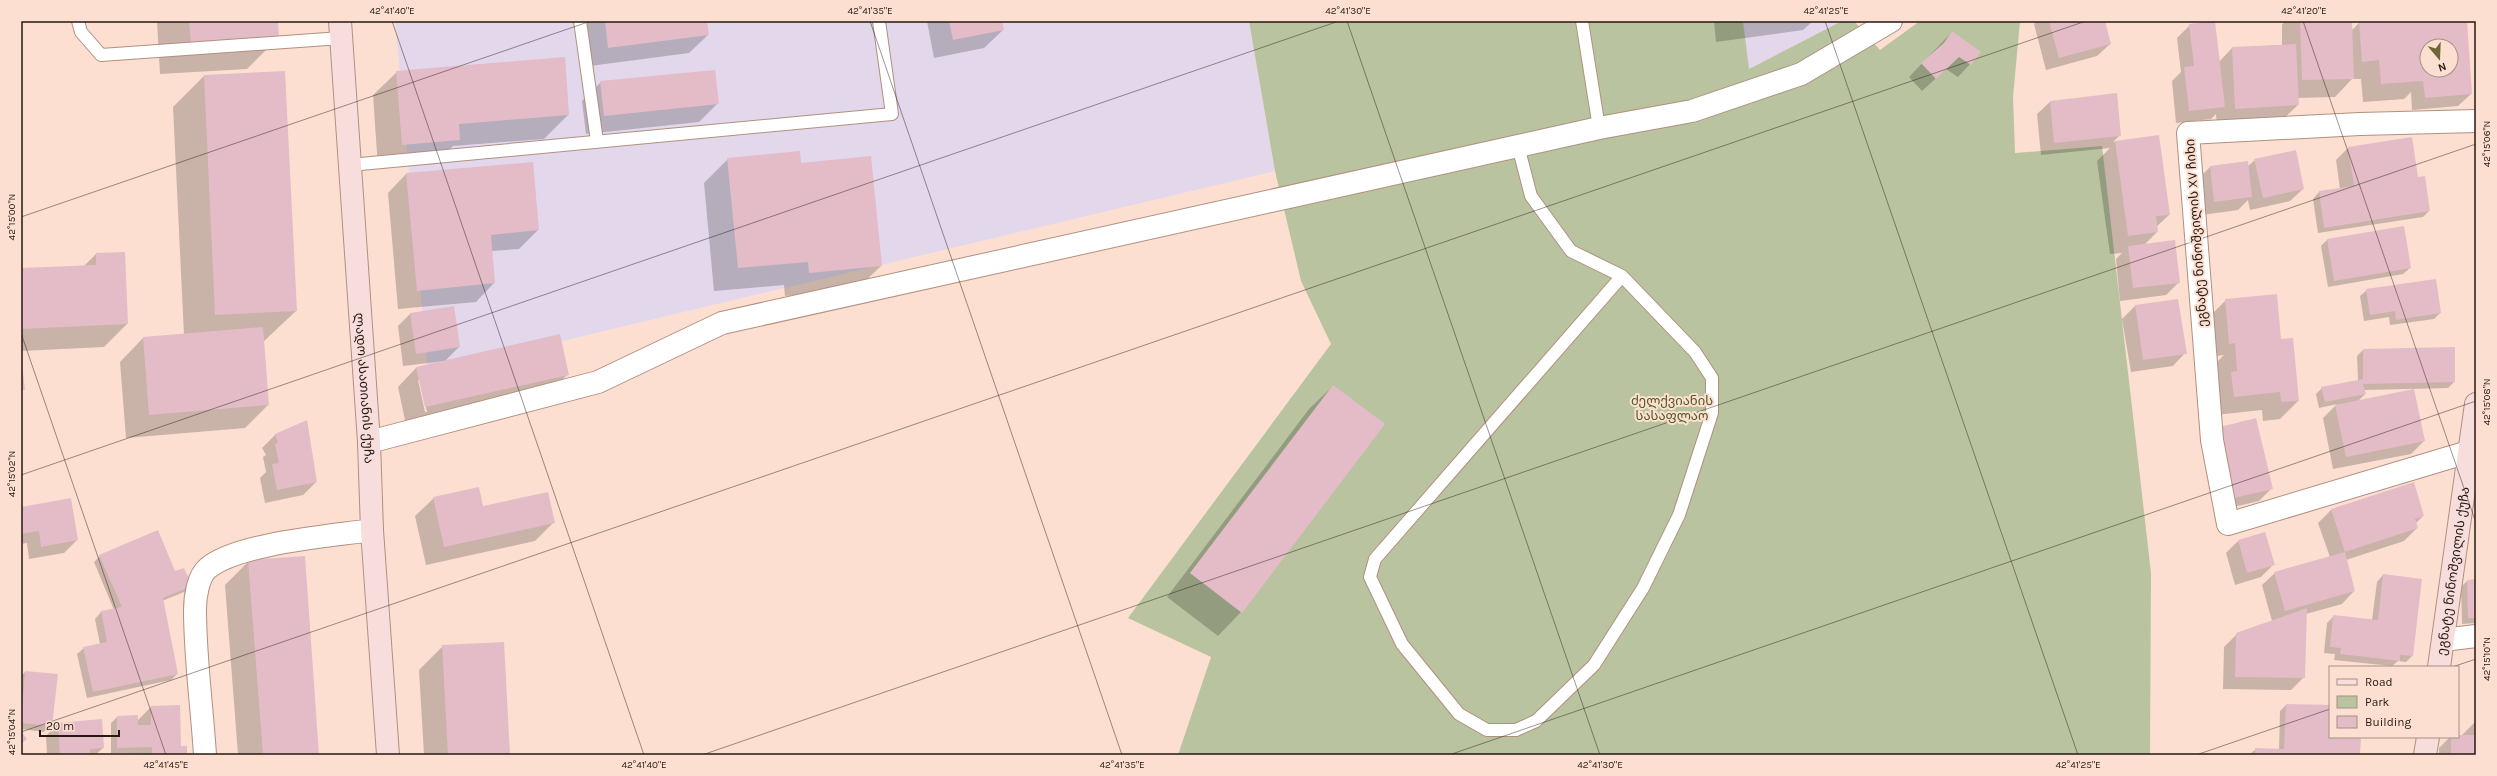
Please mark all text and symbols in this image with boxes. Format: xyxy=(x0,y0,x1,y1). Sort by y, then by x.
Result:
text: 42°41'40"E xyxy=(369,5,415,17)
text: 42°41'35"E xyxy=(847,5,893,17)
text: 42°41'30"E xyxy=(1325,5,1371,17)
text: 42°41'25"E xyxy=(1803,5,1849,17)
text: 42°41'20"E xyxy=(2281,5,2327,17)
north arrow xyxy=(2419,38,2459,78)
text: N xyxy=(2436,60,2448,74)
text: 42°15'06"N xyxy=(2481,121,2493,167)
street label: ეგნატე ნინოშვილის XV ჩიხი xyxy=(2182,138,2211,328)
text: 42°15'00"N xyxy=(6,194,18,240)
street label: ლადო ასათიანის ქუჩა xyxy=(352,312,377,464)
text: 42°15'08"N xyxy=(2481,378,2493,426)
park label: ძელქვიანის სასაფლაო xyxy=(1631,393,1713,424)
text: 42°15'02"N xyxy=(6,451,18,497)
street label: ეგნატე ნინოშვილის ქუჩა xyxy=(2433,486,2472,656)
text: 42°15'10"N xyxy=(2481,637,2493,681)
legend xyxy=(2329,666,2459,738)
text: Road xyxy=(2365,675,2393,689)
text: Park xyxy=(2365,695,2390,709)
text: 42°15'04"N xyxy=(6,709,18,755)
scale bar xyxy=(40,712,119,738)
text: Building xyxy=(2365,715,2412,729)
text: 20 m xyxy=(46,719,74,733)
text: 42°41'45"E xyxy=(144,759,188,771)
text: 42°41'40"E xyxy=(621,759,667,771)
text: 42°41'35"E xyxy=(1099,759,1145,771)
text: 42°41'30"E xyxy=(1577,759,1623,771)
text: 42°41'25"E xyxy=(2055,759,2101,771)

